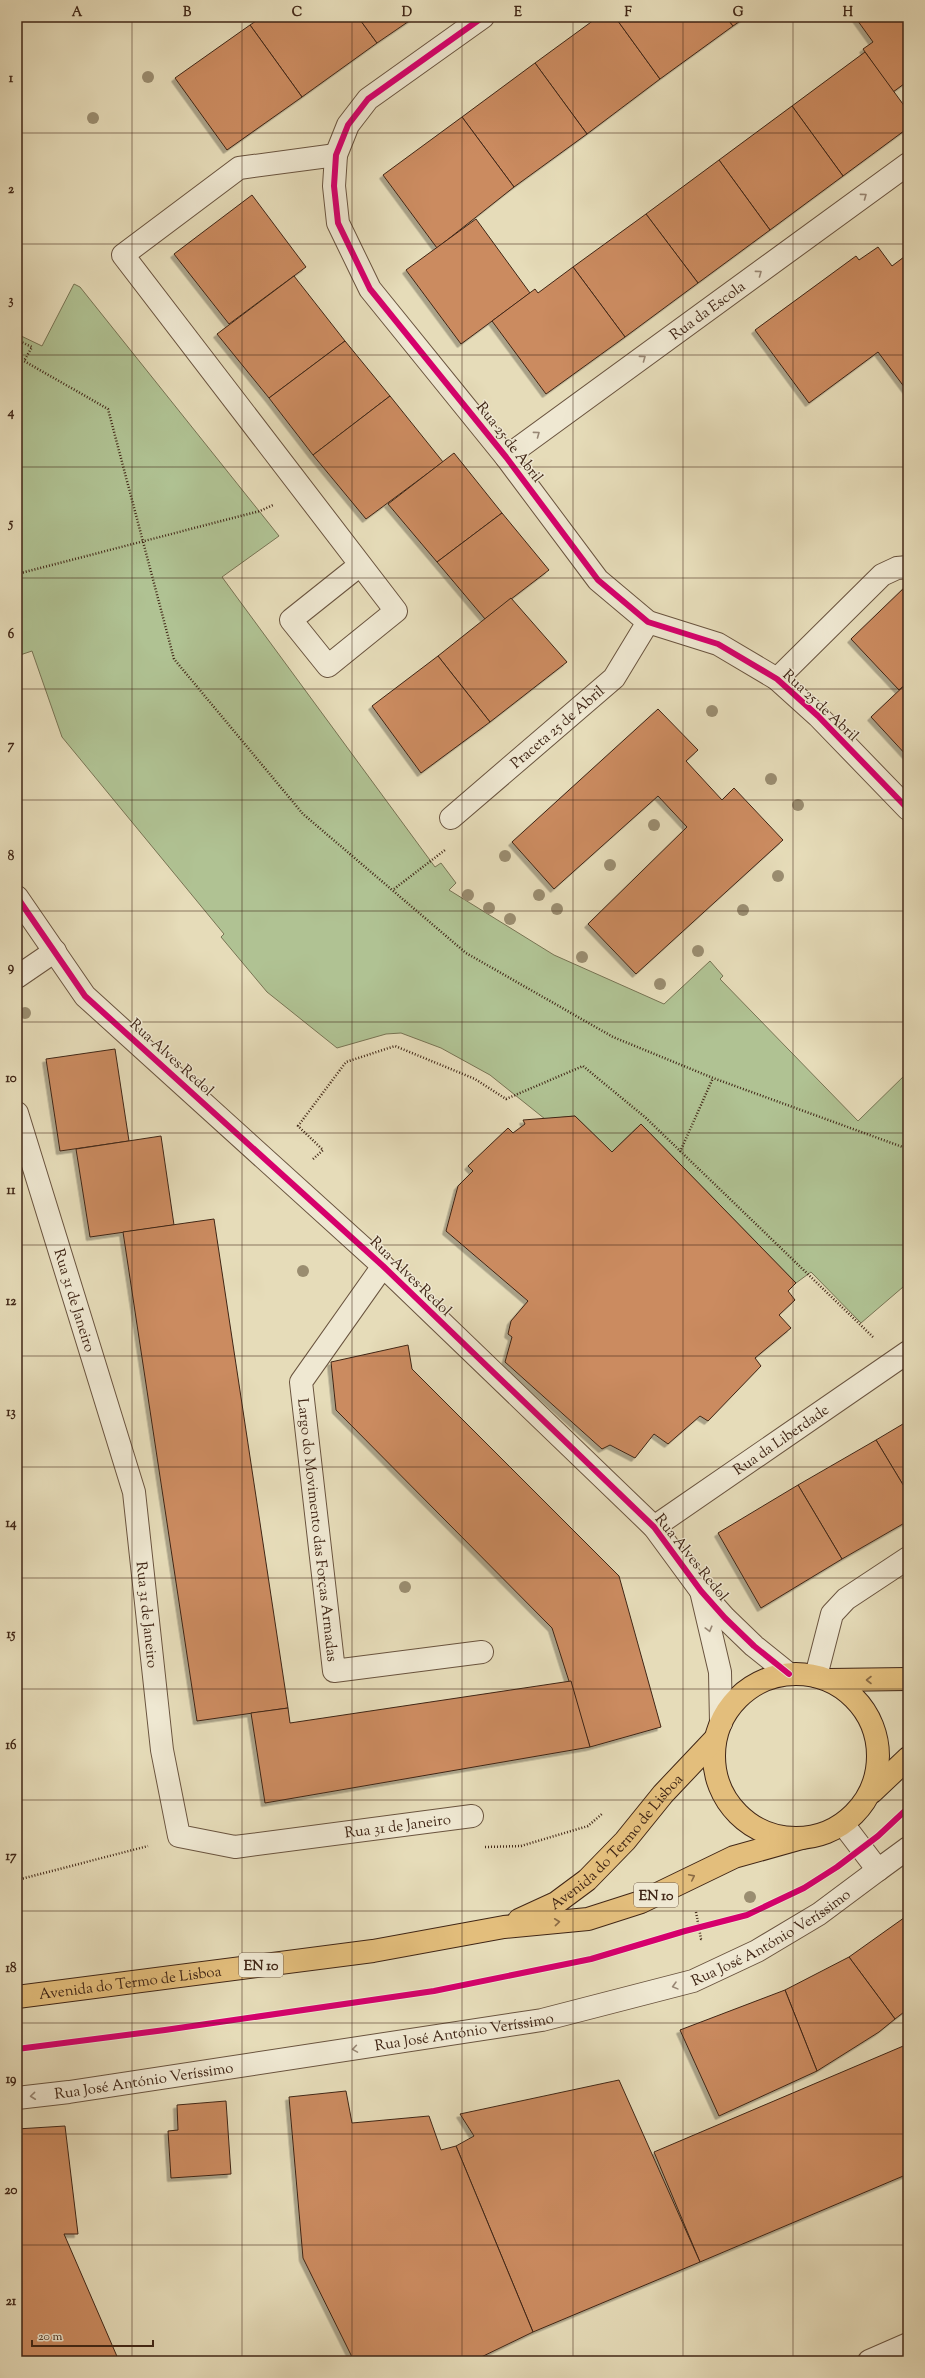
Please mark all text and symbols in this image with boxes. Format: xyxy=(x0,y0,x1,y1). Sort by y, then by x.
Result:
text: A xyxy=(72,4,83,22)
text: B xyxy=(183,4,192,22)
text: C xyxy=(292,4,302,22)
text: D xyxy=(402,4,412,22)
text: E xyxy=(514,4,522,22)
text: F xyxy=(624,4,632,22)
text: G xyxy=(733,4,744,22)
text: H xyxy=(843,4,854,22)
text: 1 xyxy=(9,70,14,88)
text: 2 xyxy=(8,181,15,199)
one-way arrow xyxy=(860,193,867,201)
one-way arrow xyxy=(755,270,762,278)
street label: Rua da Escola xyxy=(666,277,750,346)
text: 3 xyxy=(8,292,14,310)
one-way arrow xyxy=(638,356,645,363)
street label: Rua 25 de Abril xyxy=(471,398,547,488)
text: 4 xyxy=(7,404,15,422)
one-way arrow xyxy=(533,432,540,439)
text: 5 xyxy=(8,515,14,533)
text: 6 xyxy=(8,626,15,644)
street label: Rua 25 de Abril xyxy=(777,665,863,747)
street label: Praceta 25 de Abril xyxy=(507,682,610,774)
text: 7 xyxy=(8,737,15,755)
text: 8 xyxy=(8,848,15,866)
text: 9 xyxy=(8,959,15,977)
street label: Rua Alves Redol xyxy=(124,1015,218,1102)
text: 10 xyxy=(5,1070,17,1088)
text: 11 xyxy=(7,1182,16,1200)
street label: Rua Alves Redol xyxy=(364,1232,456,1322)
street label: Rua 31 de Janeiro xyxy=(48,1246,99,1355)
text: 12 xyxy=(6,1293,17,1311)
street label: Largo do Movimento das Forças Armadas xyxy=(291,1397,342,1663)
street label: Rua da Liberdade xyxy=(729,1400,834,1481)
text: 13 xyxy=(6,1404,16,1422)
street label: Rua Alves Redol xyxy=(649,1510,733,1606)
text: 14 xyxy=(6,1515,17,1533)
street label: Rua 31 de Janeiro xyxy=(130,1560,162,1669)
one-way arrow xyxy=(704,1625,713,1632)
text: 15 xyxy=(7,1626,16,1644)
one-way arrow xyxy=(866,1676,872,1684)
text: 16 xyxy=(6,1737,17,1755)
street label: Avenida do Termo de Lisboa xyxy=(546,1770,689,1916)
street label: Rua 31 de Janeiro xyxy=(343,1810,452,1845)
text: 17 xyxy=(6,1848,17,1866)
one-way arrow xyxy=(688,1874,695,1882)
road number: EN 10 xyxy=(634,1883,678,1907)
street label: Rua José António Veríssimo xyxy=(688,1885,856,1992)
one-way arrow xyxy=(553,1918,560,1927)
road number: EN 10 xyxy=(239,1953,283,1977)
text: 18 xyxy=(6,1960,17,1978)
street label: Avenida do Termo de Lisboa xyxy=(38,1962,223,2006)
one-way arrow xyxy=(672,1981,678,1989)
street label: Rua José António Veríssimo xyxy=(373,2008,556,2057)
one-way arrow xyxy=(352,2044,359,2053)
street label: Rua José António Veríssimo xyxy=(53,2058,235,2106)
text: 19 xyxy=(6,2071,17,2089)
one-way arrow xyxy=(30,2092,36,2101)
text: 20 xyxy=(5,2182,18,2200)
text: 21 xyxy=(6,2293,17,2311)
scale bar xyxy=(32,2322,153,2348)
text: 20 m xyxy=(38,2328,63,2346)

